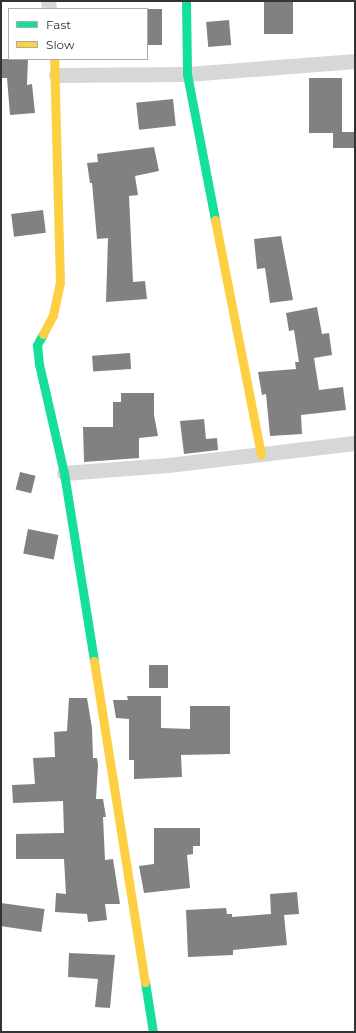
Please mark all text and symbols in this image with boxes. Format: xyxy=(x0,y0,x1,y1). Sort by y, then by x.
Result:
legend xyxy=(8,8,148,60)
text: Fast xyxy=(46,17,71,32)
text: Slow xyxy=(46,37,75,52)

